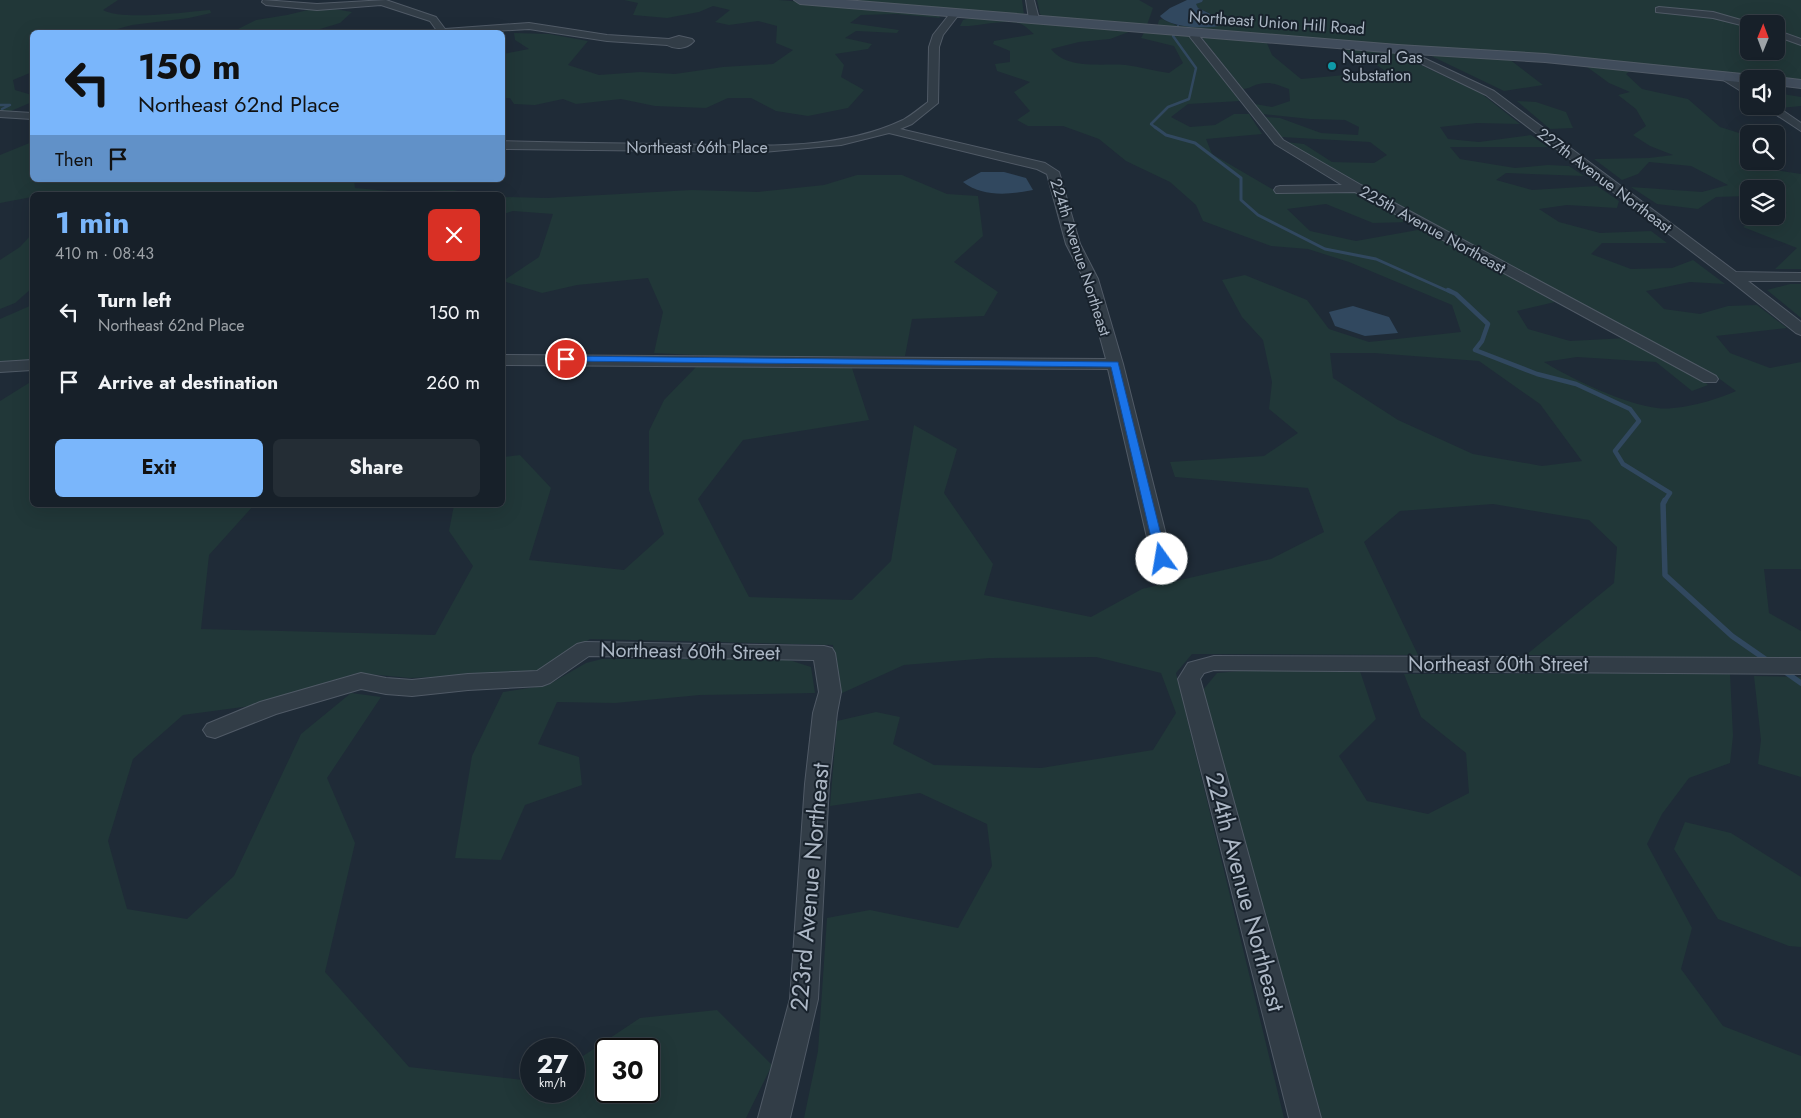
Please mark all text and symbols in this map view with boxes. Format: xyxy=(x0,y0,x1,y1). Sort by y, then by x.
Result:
street label: Northeast Union Hill Road xyxy=(1188,5,1366,40)
north arrow xyxy=(1740,15,1785,60)
map controls xyxy=(1740,15,1785,225)
text: 150 m xyxy=(138,42,241,92)
place label: Natural Gas Substation xyxy=(1342,46,1423,87)
icon: left xyxy=(55,50,120,115)
marker: Natural Gas Substation xyxy=(1326,60,1338,72)
button: sound xyxy=(1740,70,1785,115)
text: Northeast 62nd Place xyxy=(138,88,340,120)
street label: 227th Avenue Northeast xyxy=(1533,122,1677,239)
button: search xyxy=(1740,125,1785,170)
street label: Northeast 66th Place xyxy=(626,136,768,159)
icon: arrive xyxy=(104,145,132,173)
text: Then xyxy=(55,146,94,173)
street label: 224th Avenue Northeast xyxy=(1044,175,1117,339)
street label: 225th Avenue Northeast xyxy=(1355,180,1510,279)
button: layers xyxy=(1740,180,1785,225)
text: 1 min xyxy=(55,201,129,244)
button: close xyxy=(428,209,480,261)
text: 410 m · 08:43 xyxy=(55,242,154,265)
text: Turn left xyxy=(98,287,171,314)
icon: left xyxy=(55,298,83,326)
text: 150 m xyxy=(429,299,480,326)
text: Northeast 62nd Place xyxy=(98,314,245,337)
pin xyxy=(545,338,587,380)
icon: arrive xyxy=(552,345,580,373)
icon: arrive xyxy=(55,368,83,396)
text: Arrive at destination xyxy=(98,369,278,396)
text: 260 m xyxy=(426,369,480,396)
button: Exit xyxy=(55,439,263,497)
button: Share xyxy=(273,439,480,497)
position arrow xyxy=(1135,532,1187,584)
street label: Northeast 60th Street xyxy=(600,635,780,668)
street label: Northeast 60th Street xyxy=(1408,650,1588,679)
street label: 223rd Avenue Northeast xyxy=(781,761,838,1013)
street label: 224th Avenue Northeast xyxy=(1197,768,1294,1016)
speed limit sign: 30 xyxy=(595,1038,660,1103)
text: 27 xyxy=(537,1046,568,1082)
text: km/h xyxy=(539,1074,566,1092)

